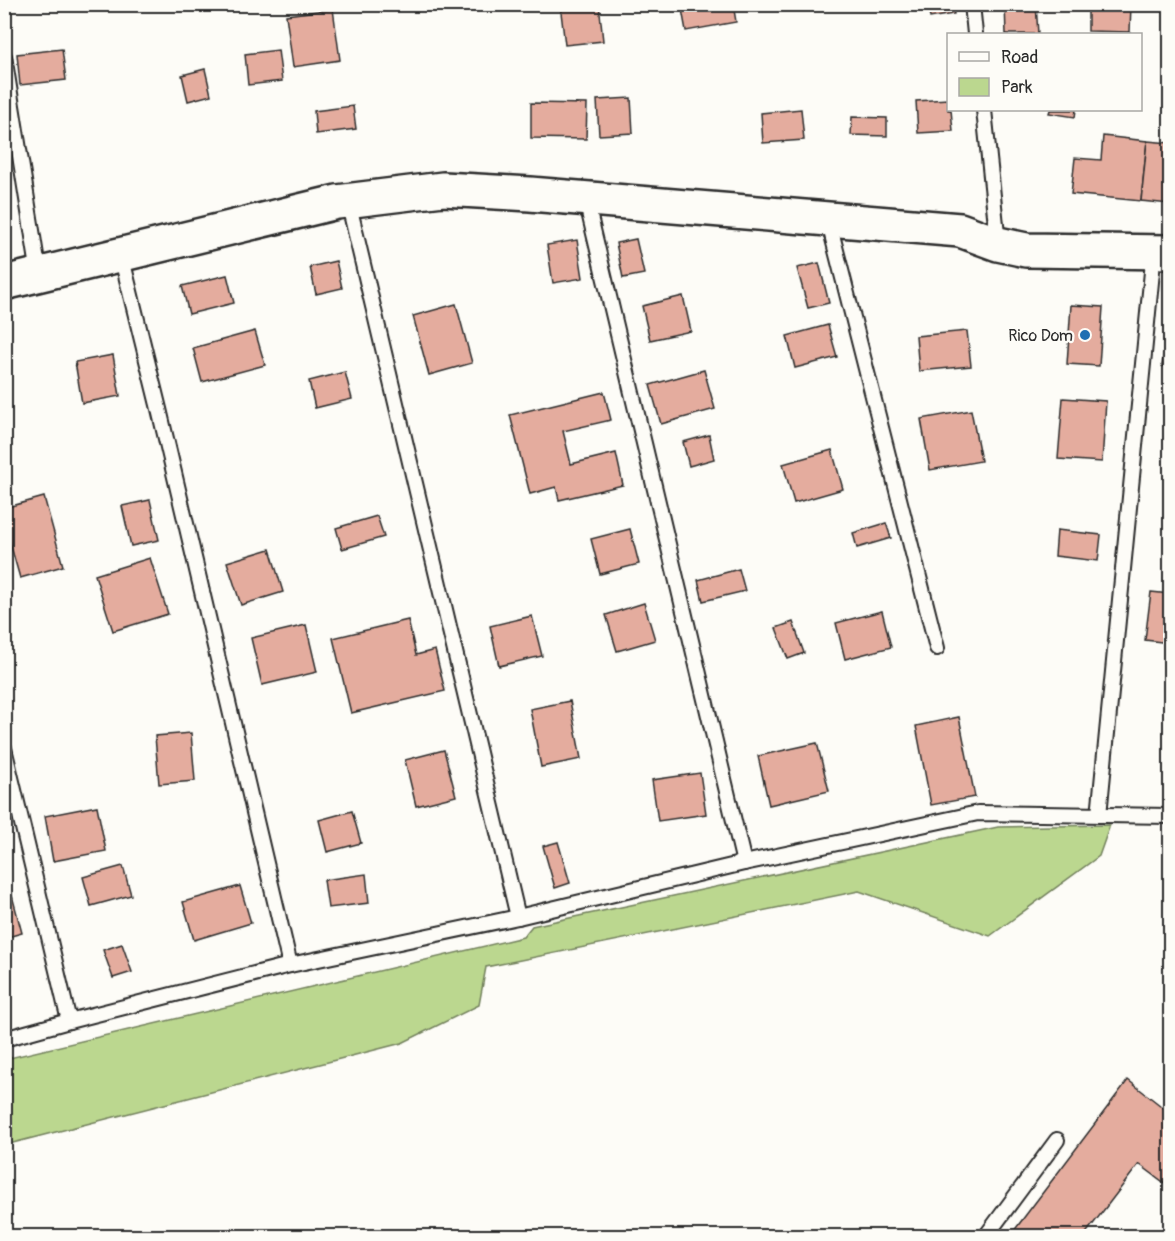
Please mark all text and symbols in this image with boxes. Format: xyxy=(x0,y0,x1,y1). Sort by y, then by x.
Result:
legend xyxy=(947,33,1142,111)
text: Road xyxy=(1001,46,1038,69)
text: Park xyxy=(1001,76,1033,99)
place label: Rico Dom xyxy=(1008,326,1073,346)
marker: Rico Dom xyxy=(1078,328,1092,342)

